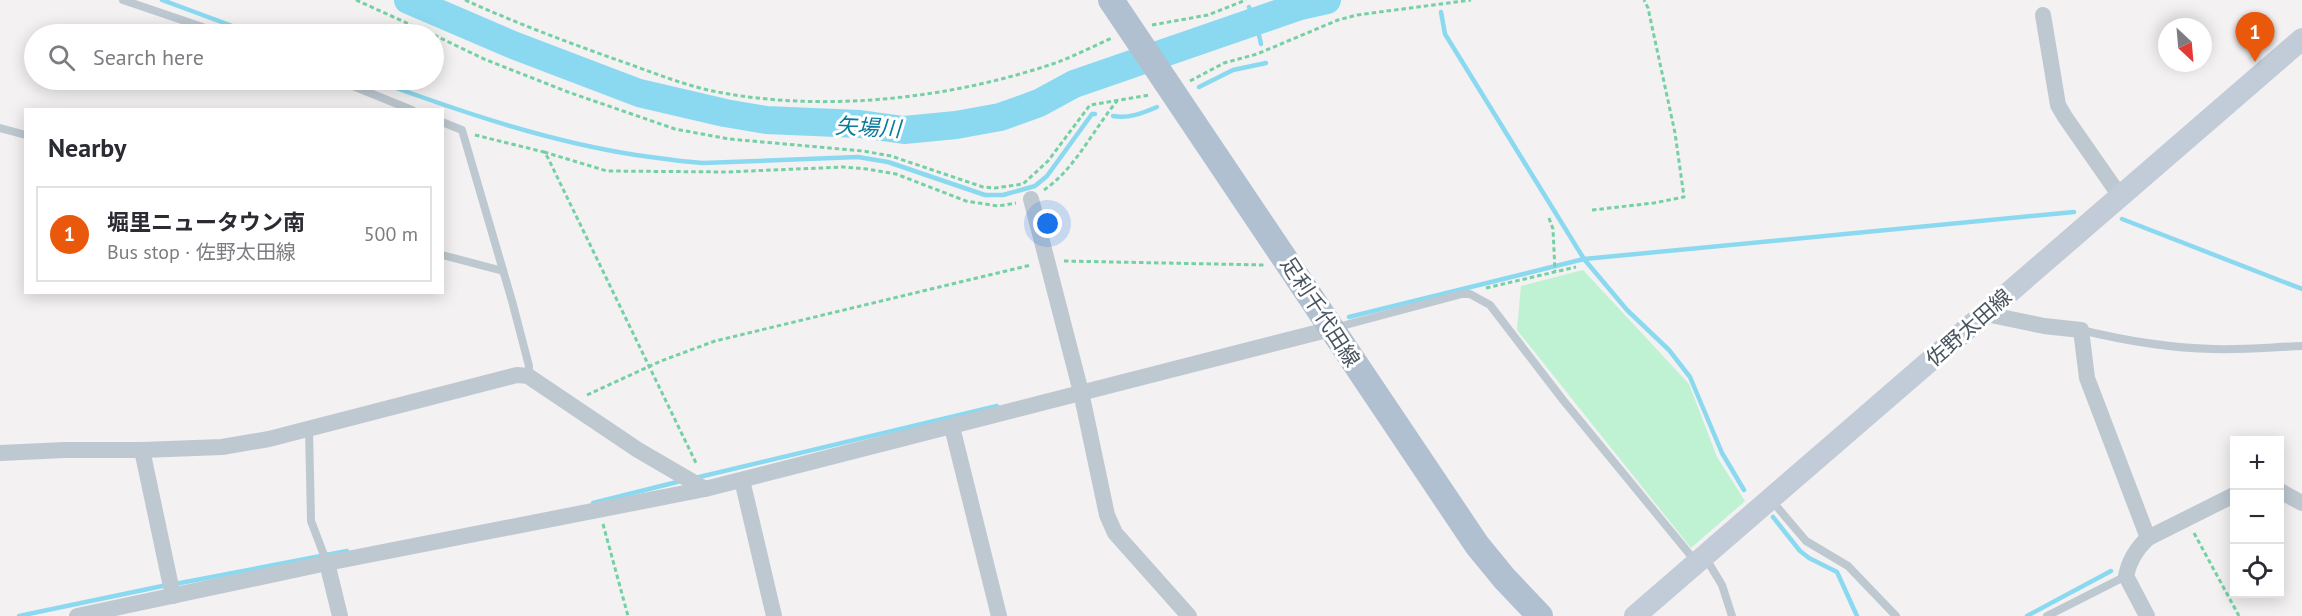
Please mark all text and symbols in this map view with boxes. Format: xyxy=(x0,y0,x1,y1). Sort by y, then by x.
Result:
pin: 1 xyxy=(2236,13,2274,62)
north arrow xyxy=(2158,18,2212,72)
search box xyxy=(24,24,444,90)
icon: search xyxy=(45,41,78,74)
text: Search here xyxy=(93,43,204,71)
water label: 矢場川 xyxy=(834,111,904,143)
text: Nearby xyxy=(48,131,126,164)
text: 堀里ニュータウン南 xyxy=(107,208,305,236)
your location xyxy=(1033,209,1062,238)
text: 1 xyxy=(64,221,75,247)
text: 500 m xyxy=(364,221,418,247)
text: Bus stop · 佐野太田線 xyxy=(107,239,296,265)
street label: 足利千代田線 xyxy=(1275,252,1366,372)
street label: 佐野太田線 xyxy=(1920,283,2017,372)
map controls xyxy=(2230,436,2284,598)
button: + xyxy=(2230,436,2284,490)
button: − xyxy=(2230,490,2284,544)
button: locate xyxy=(2230,544,2284,598)

